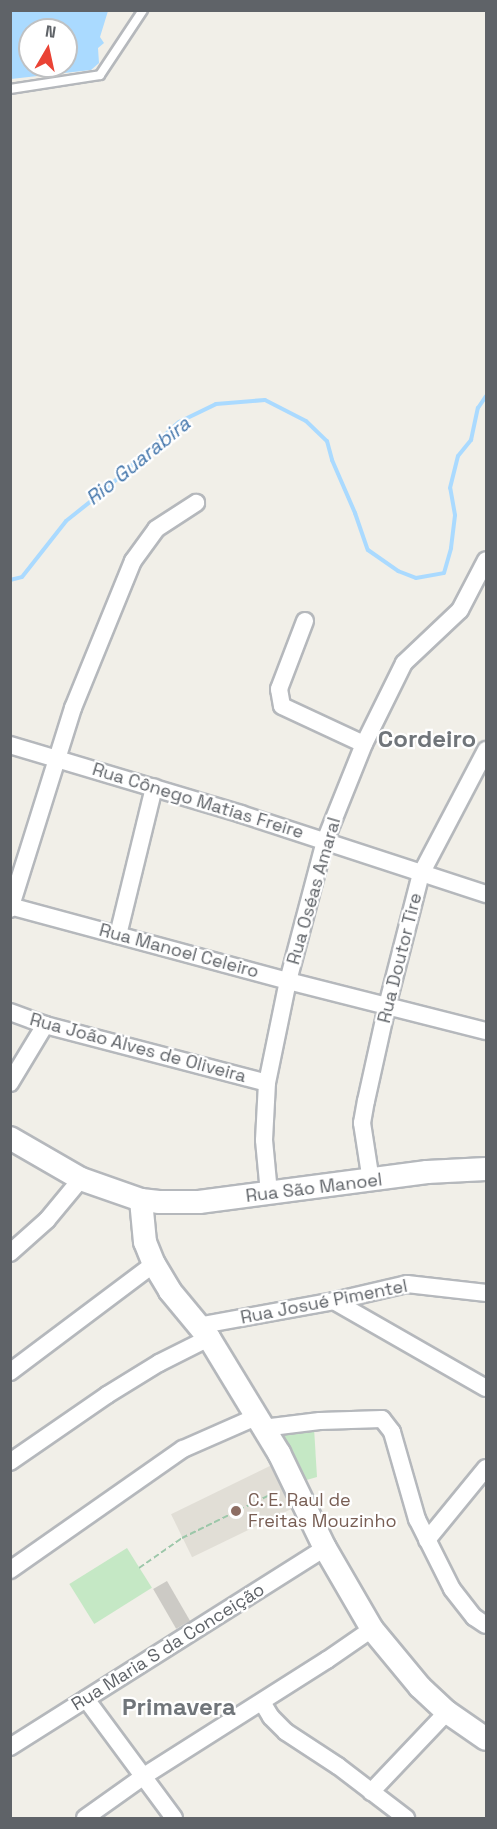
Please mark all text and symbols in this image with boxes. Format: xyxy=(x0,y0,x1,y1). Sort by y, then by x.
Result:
north arrow xyxy=(18,18,78,78)
text: N xyxy=(44,20,58,43)
water label: Rio Guarabira xyxy=(81,412,195,510)
district label: Cordeiro xyxy=(378,725,476,753)
street label: Rua Cônego Matias Freire xyxy=(90,759,306,843)
street label: Rua Oséas Amaral xyxy=(283,815,345,967)
street label: Rua Doutor Tire xyxy=(373,890,427,1026)
street label: Rua Manoel Celeiro xyxy=(97,919,261,983)
street label: Rua João Alves de Oliveira xyxy=(27,1009,249,1087)
street label: Rua São Manoel xyxy=(245,1169,383,1207)
street label: Rua Josué Pimentel xyxy=(239,1275,409,1329)
place label: C. E. Raul de Freitas Mouzinho xyxy=(248,1490,397,1532)
marker: C. E. Raul de Freitas Mouzinho xyxy=(229,1504,243,1518)
street label: Rua Maria S da Conceição xyxy=(68,1579,268,1715)
district label: Primavera xyxy=(122,1693,236,1721)

